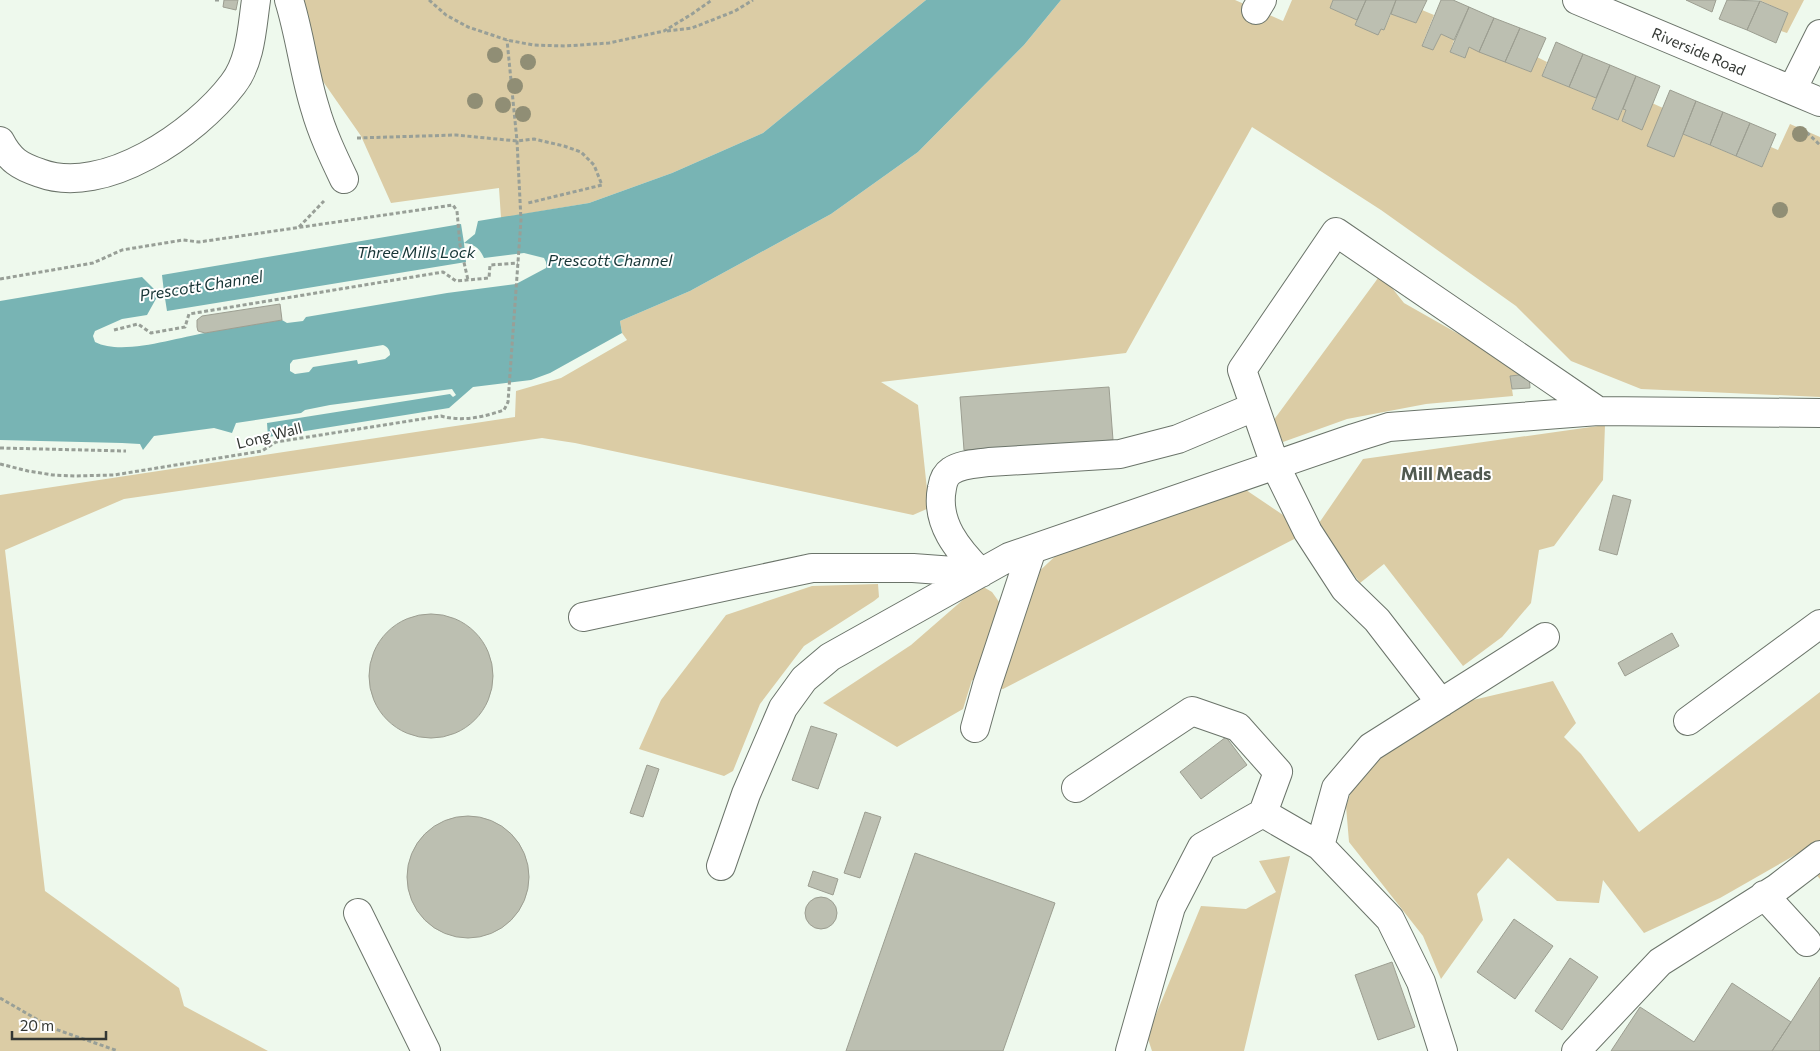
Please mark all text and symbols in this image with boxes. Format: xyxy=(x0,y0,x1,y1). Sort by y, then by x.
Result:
street label: Riverside Road xyxy=(1649,23,1749,79)
water label: Three Mills Lock xyxy=(357,242,476,261)
water label: Prescott Channel xyxy=(548,250,673,269)
water label: Prescott Channel xyxy=(138,266,265,304)
street label: Long Wall xyxy=(234,418,304,452)
district label: Mill Meads xyxy=(1401,462,1491,484)
scale bar xyxy=(12,1008,106,1040)
text: 20 m xyxy=(20,1016,54,1034)

